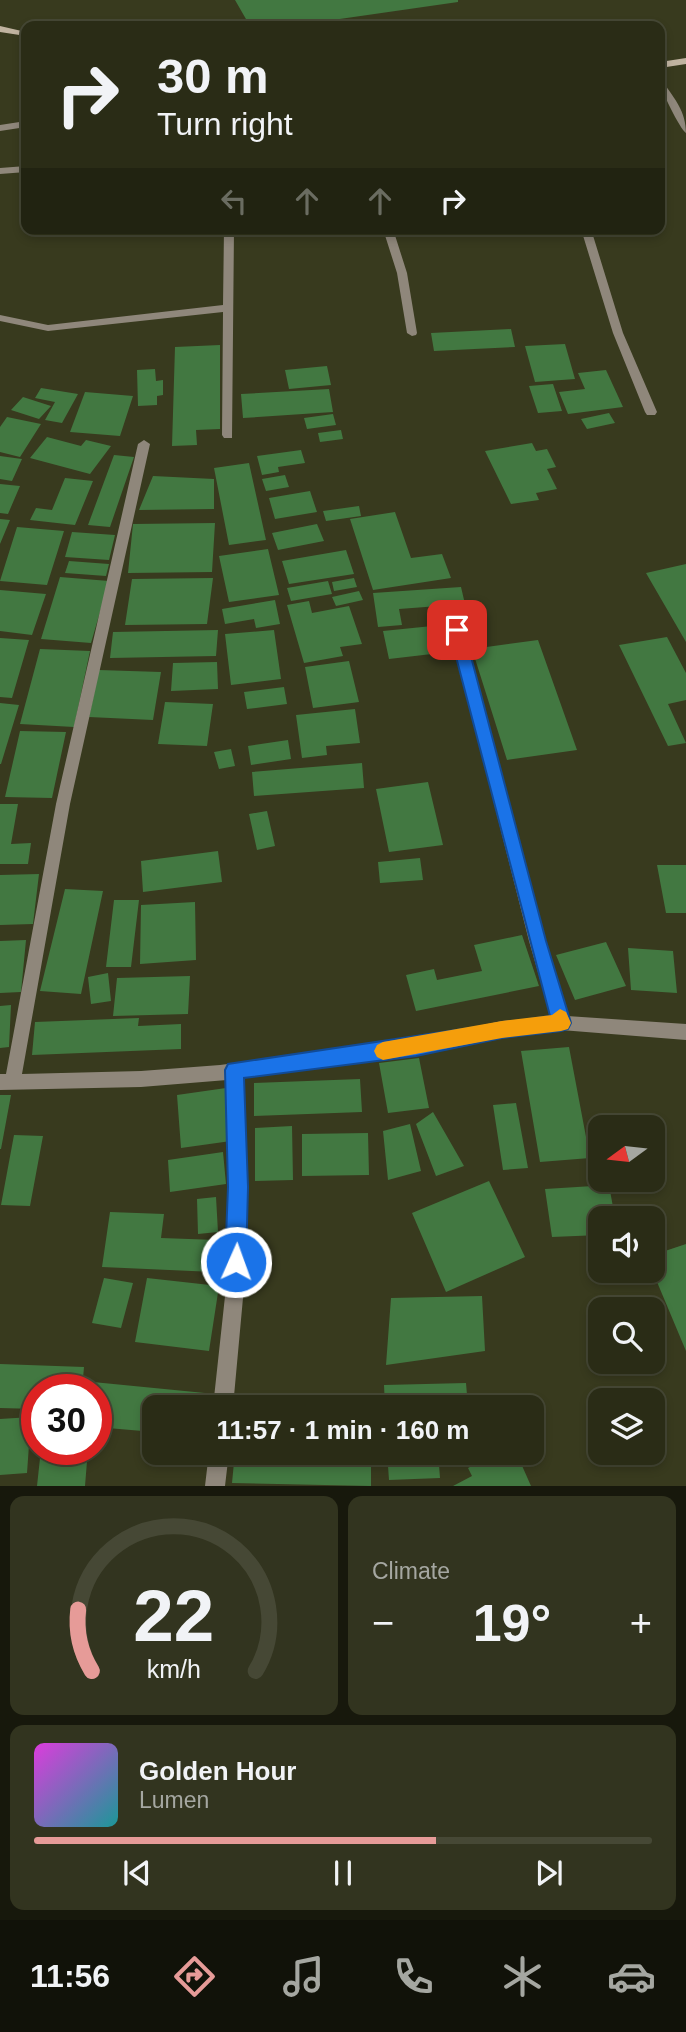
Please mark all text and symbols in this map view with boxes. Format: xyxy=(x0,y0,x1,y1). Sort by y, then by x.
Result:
icon: right xyxy=(42,49,133,140)
text: 30 m xyxy=(157,49,269,103)
text: Turn right xyxy=(157,106,293,142)
icon: left xyxy=(215,182,253,220)
icon: ahead xyxy=(288,182,326,220)
icon: ahead xyxy=(361,182,399,220)
icon: right xyxy=(434,182,472,220)
pin xyxy=(427,600,487,660)
icon: arrive xyxy=(438,611,476,649)
north arrow xyxy=(588,1115,665,1192)
map controls xyxy=(588,1115,665,1465)
button: sound xyxy=(588,1206,665,1283)
position arrow xyxy=(199,1225,273,1299)
button: search xyxy=(588,1297,665,1374)
speed limit sign: 30 xyxy=(21,1374,112,1465)
button: layers xyxy=(588,1388,665,1465)
text: 11:57 · 1 min · 160 m xyxy=(217,1415,469,1445)
text: Climate xyxy=(372,1558,450,1584)
text: 22 xyxy=(134,1576,214,1657)
text: 19° xyxy=(473,1594,551,1652)
text: − xyxy=(372,1602,394,1644)
text: + xyxy=(630,1602,652,1644)
text: km/h xyxy=(147,1655,201,1683)
text: Golden Hour xyxy=(139,1756,296,1786)
text: Lumen xyxy=(139,1787,209,1813)
icon: previous xyxy=(118,1854,156,1892)
icon: pause xyxy=(324,1854,362,1892)
icon: next xyxy=(530,1854,568,1892)
icon: directions xyxy=(170,1952,219,2001)
icon: music xyxy=(279,1952,328,2001)
icon: phone xyxy=(389,1952,438,2001)
icon: climate xyxy=(498,1952,547,2001)
icon: car xyxy=(607,1952,656,2001)
text: 11:56 xyxy=(30,1958,110,1994)

